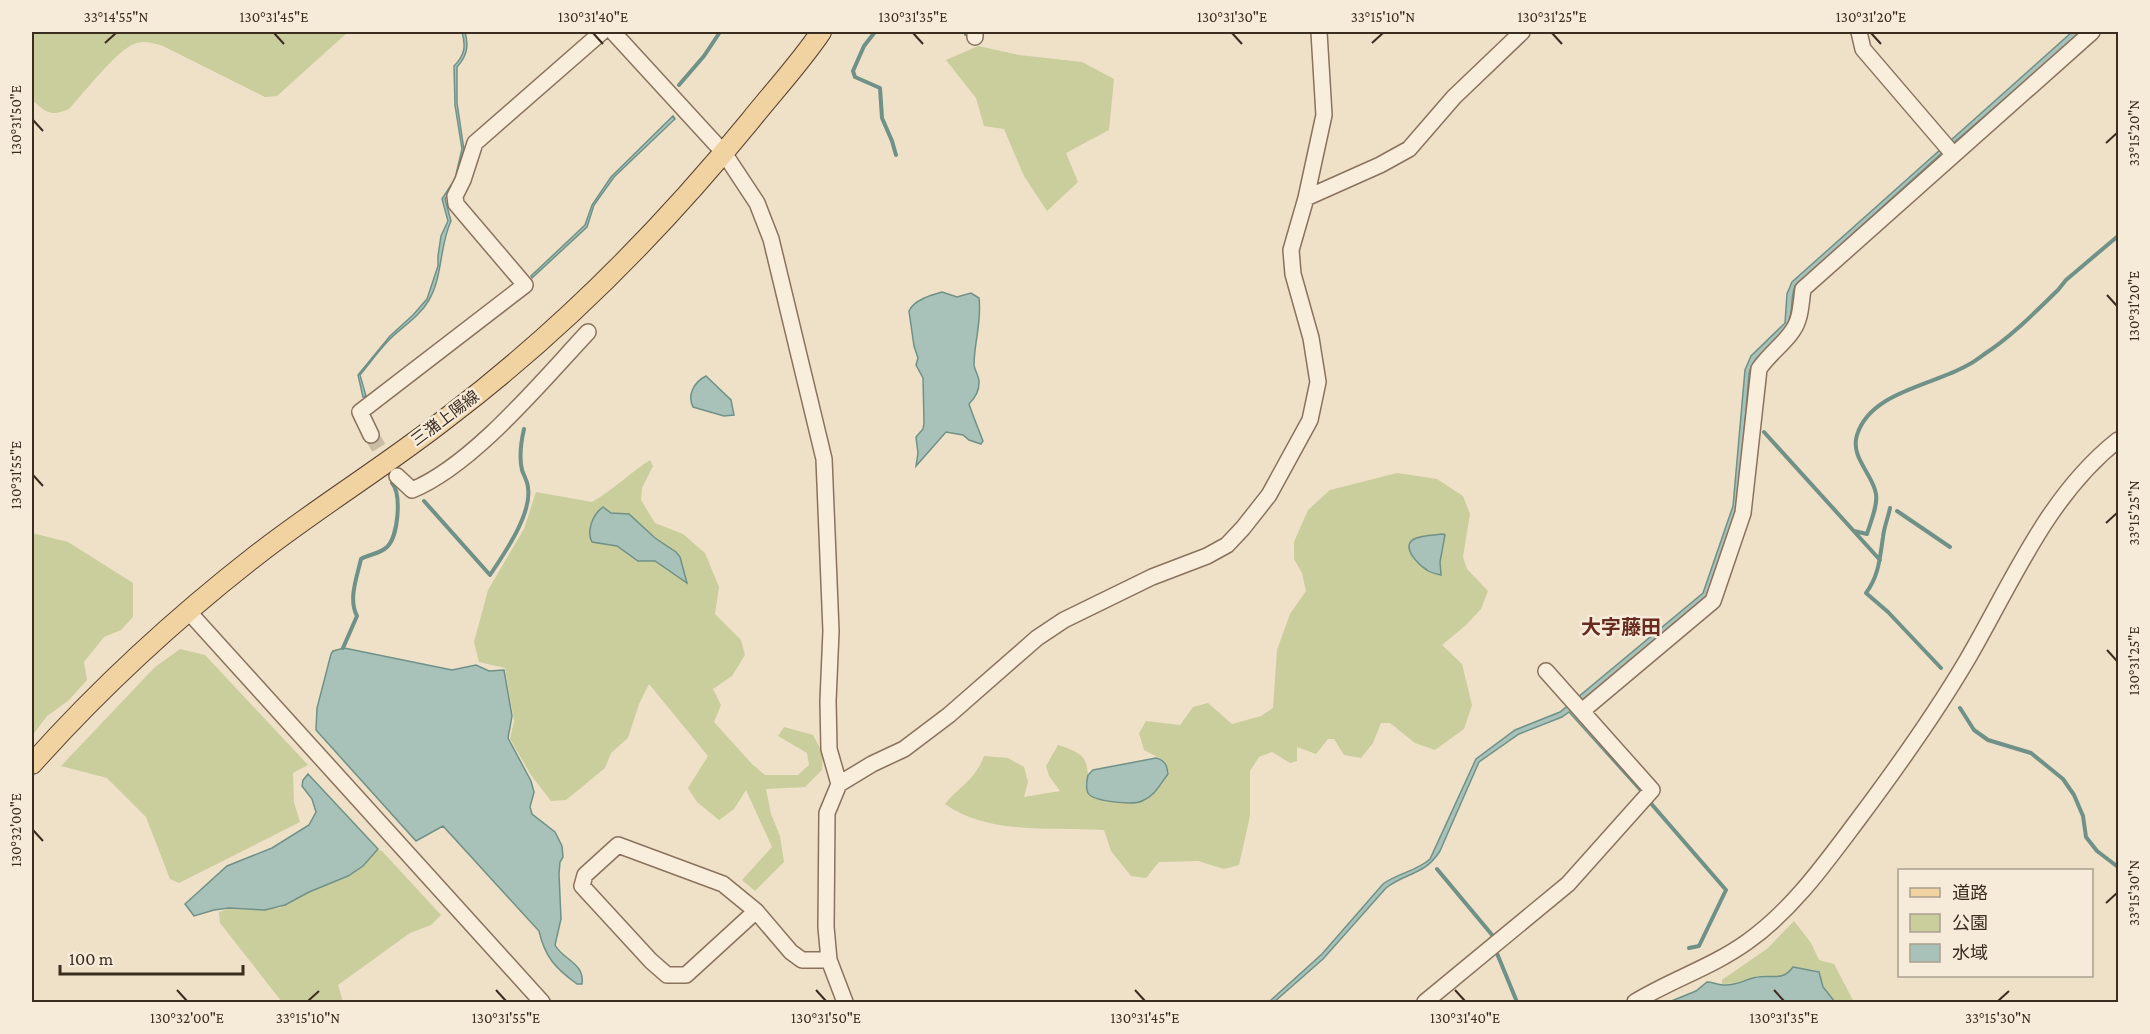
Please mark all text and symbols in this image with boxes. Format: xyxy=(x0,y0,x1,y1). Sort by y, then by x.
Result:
text: 33°14'55"N xyxy=(84,9,148,25)
text: 130°31'45"E xyxy=(240,9,308,25)
text: 130°31'40"E xyxy=(558,9,628,25)
text: 130°31'35"E xyxy=(879,9,947,25)
text: 130°31'30"E xyxy=(1197,9,1267,25)
text: 33°15'10"N xyxy=(1351,9,1415,25)
text: 130°31'25"E xyxy=(1517,9,1587,25)
text: 130°31'20"E xyxy=(1836,9,1906,25)
text: 130°31'50"E xyxy=(8,85,24,155)
text: 33°15'20"N xyxy=(2126,100,2142,166)
text: 130°31'20"E xyxy=(2126,271,2142,341)
street label: 三潴上陽線 xyxy=(408,387,482,449)
text: 130°31'55"E xyxy=(8,441,24,509)
text: 33°15'25"N xyxy=(2126,480,2142,546)
district label: 大字藤田 xyxy=(1581,616,1661,638)
text: 130°31'25"E xyxy=(2126,626,2142,696)
text: 130°32'00"E xyxy=(8,793,24,867)
text: 33°15'30"N xyxy=(2126,860,2142,926)
legend xyxy=(1898,869,2093,977)
text: 道路 xyxy=(1952,883,1988,903)
text: 公園 xyxy=(1952,913,1988,933)
scale bar xyxy=(60,938,243,976)
text: 水域 xyxy=(1952,943,1988,963)
text: 100 m xyxy=(69,949,114,969)
text: 130°32'00"E xyxy=(150,1010,224,1026)
text: 33°15'10"N xyxy=(276,1010,340,1026)
text: 130°31'55"E xyxy=(472,1010,540,1026)
text: 130°31'50"E xyxy=(791,1010,861,1026)
text: 130°31'45"E xyxy=(1111,1010,1179,1026)
text: 130°31'40"E xyxy=(1430,1010,1500,1026)
text: 130°31'35"E xyxy=(1750,1010,1818,1026)
text: 33°15'30"N xyxy=(1965,1010,2031,1026)

